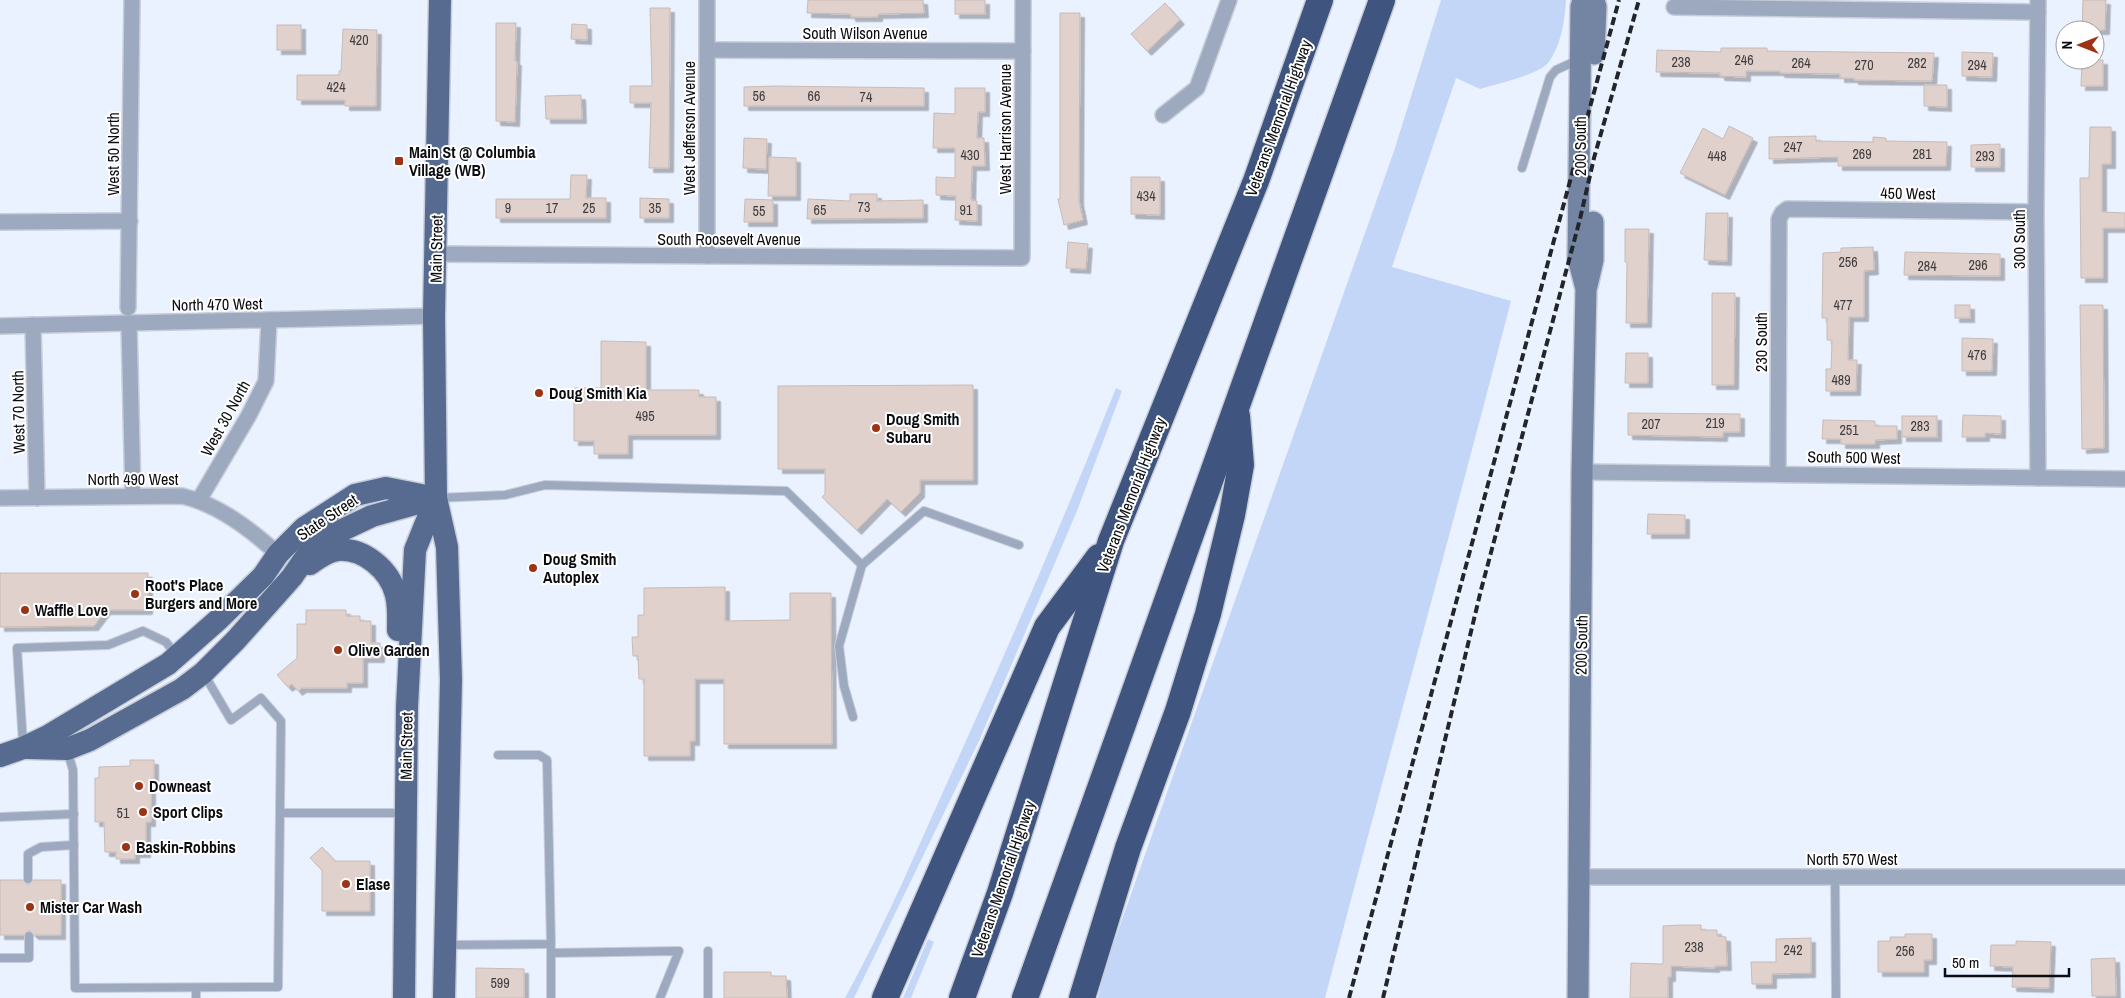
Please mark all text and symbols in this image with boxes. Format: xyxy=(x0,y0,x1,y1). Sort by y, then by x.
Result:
north arrow xyxy=(2055,20,2105,70)
street label: South Wilson Avenue xyxy=(802,22,928,44)
house number: 420 xyxy=(349,31,369,49)
street label: Veterans Memorial Highway xyxy=(1239,36,1317,199)
text: N xyxy=(2058,41,2076,49)
house number: 246 xyxy=(1734,51,1754,69)
house number: 238 xyxy=(1671,53,1691,71)
house number: 264 xyxy=(1791,54,1811,72)
house number: 282 xyxy=(1907,54,1927,72)
house number: 270 xyxy=(1854,56,1874,74)
house number: 294 xyxy=(1967,56,1987,74)
street label: West Jefferson Avenue xyxy=(678,61,700,195)
street label: West Harrison Avenue xyxy=(994,64,1016,194)
house number: 424 xyxy=(326,78,346,96)
house number: 56 xyxy=(753,87,765,105)
house number: 66 xyxy=(808,87,820,105)
house number: 74 xyxy=(860,88,873,106)
street label: West 50 North xyxy=(102,112,124,196)
street label: 200 South xyxy=(1569,116,1591,176)
house number: 247 xyxy=(1783,138,1803,156)
place label: Main St @ Columbia Village (WB) xyxy=(409,141,536,181)
house number: 269 xyxy=(1852,145,1872,163)
house number: 281 xyxy=(1912,145,1932,163)
house number: 430 xyxy=(960,146,980,164)
house number: 448 xyxy=(1707,147,1727,165)
house number: 293 xyxy=(1975,147,1995,165)
marker: Main St @ Columbia Village (WB) xyxy=(393,155,405,167)
street label: 450 West xyxy=(1880,182,1936,204)
house number: 434 xyxy=(1136,187,1156,205)
house number: 73 xyxy=(858,198,870,216)
house number: 9 xyxy=(505,199,511,217)
house number: 17 xyxy=(546,199,558,217)
house number: 25 xyxy=(583,199,595,217)
house number: 35 xyxy=(649,199,661,217)
house number: 65 xyxy=(814,201,826,219)
house number: 91 xyxy=(960,201,973,219)
house number: 55 xyxy=(753,202,765,220)
street label: 300 South xyxy=(2008,209,2030,269)
street label: Main Street xyxy=(424,215,448,283)
street label: South Roosevelt Avenue xyxy=(657,228,801,250)
house number: 256 xyxy=(1838,253,1858,271)
house number: 296 xyxy=(1968,256,1988,274)
house number: 284 xyxy=(1917,257,1937,275)
street label: North 470 West xyxy=(171,292,263,316)
house number: 477 xyxy=(1833,296,1853,314)
street label: 230 South xyxy=(1750,312,1772,372)
house number: 476 xyxy=(1967,346,1987,364)
street label: West 70 North xyxy=(6,370,30,454)
house number: 489 xyxy=(1831,371,1851,389)
street label: West 30 North xyxy=(195,376,255,460)
place label: Doug Smith Kia xyxy=(549,382,647,404)
marker: Doug Smith Kia xyxy=(533,387,545,399)
house number: 495 xyxy=(635,407,655,425)
place label: Doug Smith Subaru xyxy=(886,408,960,448)
street label: Veterans Memorial Highway xyxy=(1091,414,1171,576)
house number: 219 xyxy=(1705,414,1725,432)
house number: 207 xyxy=(1641,415,1661,433)
house number: 283 xyxy=(1910,417,1930,435)
house number: 251 xyxy=(1839,421,1859,439)
marker: Doug Smith Subaru xyxy=(870,422,882,434)
street label: South 500 West xyxy=(1807,445,1901,469)
street label: North 490 West xyxy=(88,468,179,490)
street label: State Street xyxy=(292,488,362,545)
place label: Doug Smith Autoplex xyxy=(543,548,617,588)
marker: Doug Smith Autoplex xyxy=(527,562,539,574)
place label: Root's Place Burgers and More xyxy=(145,574,257,614)
marker: Root's Place Burgers and More xyxy=(129,588,141,600)
place label: Waffle Love xyxy=(35,599,108,621)
marker: Waffle Love xyxy=(19,604,31,616)
street label: 200 South xyxy=(1569,615,1593,675)
place label: Olive Garden xyxy=(348,639,430,661)
marker: Olive Garden xyxy=(332,644,344,656)
street label: Main Street xyxy=(394,712,418,780)
place label: Downeast xyxy=(149,775,212,797)
marker: Downeast xyxy=(133,780,145,792)
street label: Veterans Memorial Highway xyxy=(966,797,1040,960)
place label: Sport Clips xyxy=(153,801,223,823)
house number: 51 xyxy=(117,804,130,822)
marker: Sport Clips xyxy=(137,806,149,818)
place label: Baskin-Robbins xyxy=(136,836,236,858)
marker: Baskin-Robbins xyxy=(120,841,132,853)
street label: North 570 West xyxy=(1807,848,1898,870)
place label: Elase xyxy=(356,873,390,895)
marker: Elase xyxy=(340,878,352,890)
place label: Mister Car Wash xyxy=(40,896,142,918)
marker: Mister Car Wash xyxy=(24,901,36,913)
house number: 238 xyxy=(1684,938,1704,956)
house number: 242 xyxy=(1783,941,1803,959)
house number: 256 xyxy=(1895,942,1915,960)
scale bar xyxy=(1945,946,2069,978)
text: 50 m xyxy=(1952,952,1979,973)
house number: 599 xyxy=(490,974,510,992)

